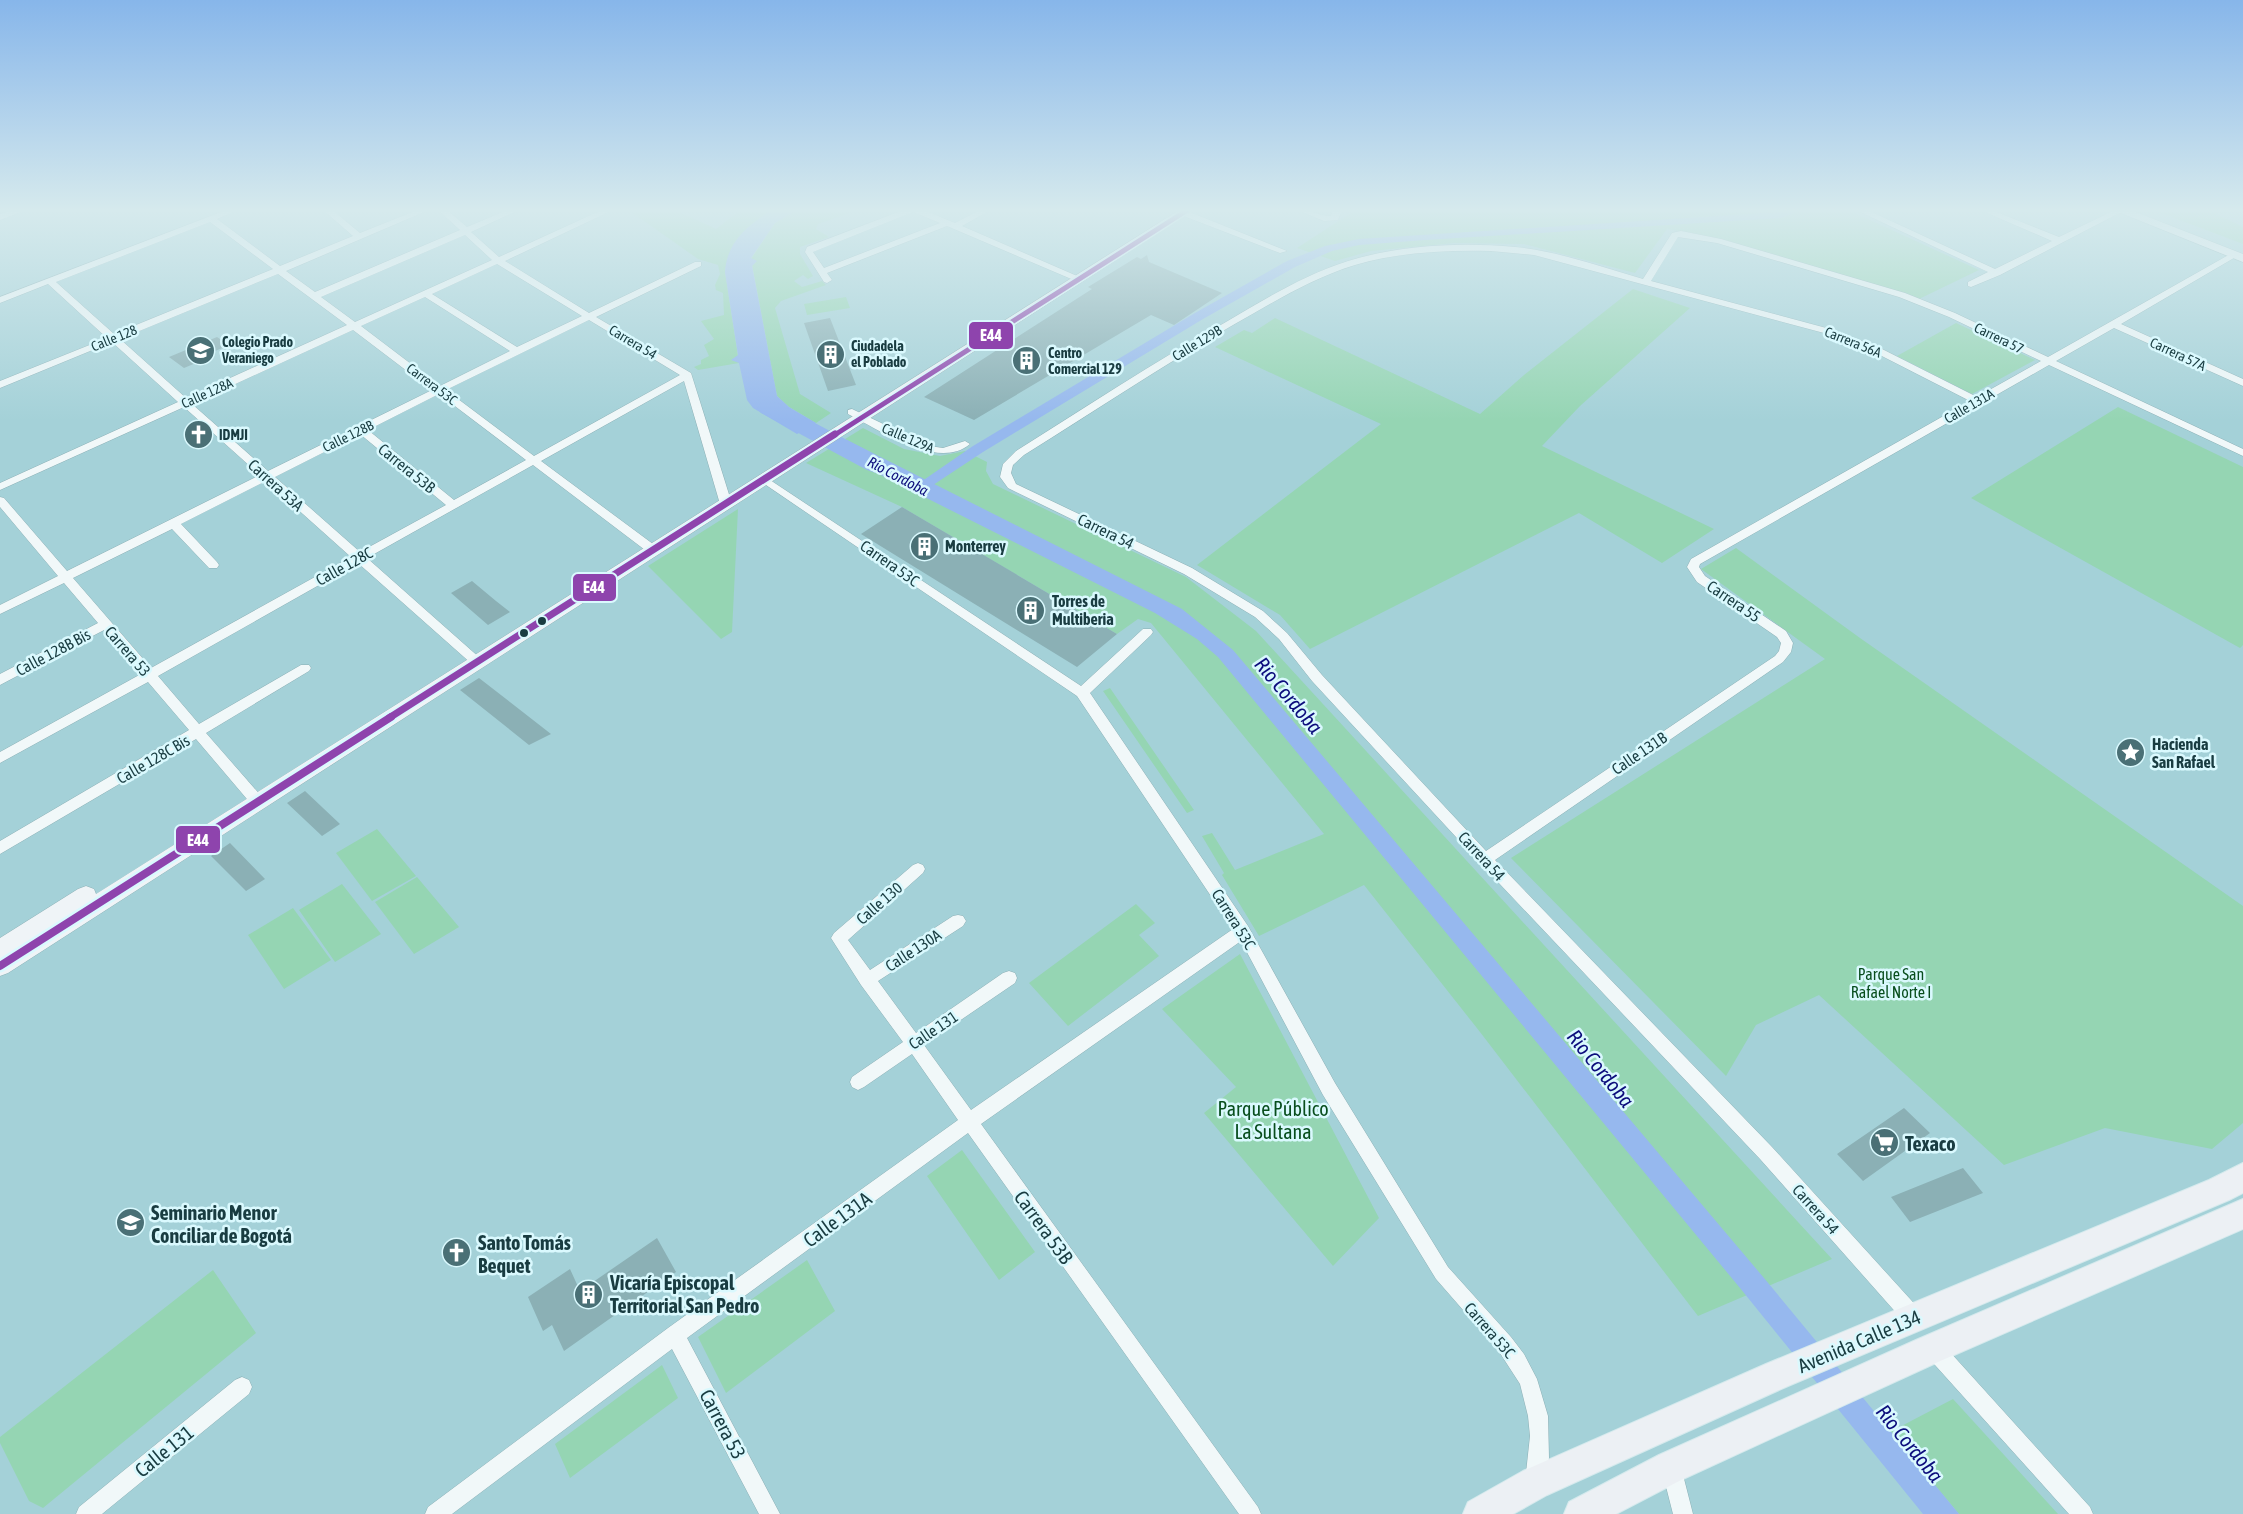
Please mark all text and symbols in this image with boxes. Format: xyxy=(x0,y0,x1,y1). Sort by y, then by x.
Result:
street label: Carrera 57 xyxy=(1972,319,2026,357)
street label: Calle 128 xyxy=(89,321,140,354)
line badge: E44 xyxy=(968,321,1014,350)
street label: Carrera 54 xyxy=(606,322,660,363)
street label: Calle 129B xyxy=(1169,322,1225,364)
street label: Carrera 56A xyxy=(1822,323,1884,361)
text: E44 xyxy=(980,326,1002,344)
school or university icon: Colegio Prado Veraniego xyxy=(185,334,217,366)
place label: Colegio Prado Veraniego xyxy=(221,334,293,366)
street label: Carrera 57A xyxy=(2148,334,2209,374)
building icon: Ciudadela el Poblado xyxy=(814,338,846,370)
place label: Ciudadela el Poblado xyxy=(851,338,907,370)
building icon: Centro Comercial 129 xyxy=(1011,345,1043,377)
place label: Centro Comercial 129 xyxy=(1048,345,1122,377)
street label: Carrera 53C xyxy=(404,360,461,409)
street label: Calle 128A xyxy=(179,374,235,411)
street label: Calle 131A xyxy=(1941,385,1997,427)
street label: Calle 128B xyxy=(320,417,376,455)
church icon: IDMJI xyxy=(182,419,214,451)
street label: Calle 129A xyxy=(880,420,937,456)
place label: IDMJI xyxy=(219,427,248,443)
street label: Carrera 53B xyxy=(375,440,439,497)
water label: Río Cordoba xyxy=(865,453,931,499)
street label: Carrera 53A xyxy=(245,455,307,515)
street label: Carrera 54 xyxy=(1075,510,1137,552)
building icon: Monterrey xyxy=(908,530,940,562)
street label: Carrera 53C xyxy=(857,536,923,590)
place label: Monterrey xyxy=(945,537,1006,555)
street label: Calle 128C xyxy=(312,543,376,589)
line badge: E44 xyxy=(572,573,617,602)
street label: Carrera 55 xyxy=(1704,577,1764,625)
text: E44 xyxy=(583,578,605,596)
place label: Torres de Multiberia xyxy=(1052,592,1114,628)
building icon: Torres de Multiberia xyxy=(1015,594,1047,626)
unlabelled marker xyxy=(536,615,548,627)
street label: Carrera 53 xyxy=(101,622,155,680)
street label: Calle 128B Bis xyxy=(13,625,94,679)
unlabelled marker xyxy=(518,627,530,639)
water label: Rio Cordoba xyxy=(1250,652,1328,738)
street label: Calle 131B xyxy=(1608,728,1670,778)
street label: Calle 128C Bis xyxy=(113,731,193,787)
place label: Hacienda San Rafael xyxy=(2152,735,2216,771)
place icon: Hacienda San Rafael xyxy=(2115,737,2147,769)
line badge: E44 xyxy=(175,825,221,854)
street label: Carrera 54 xyxy=(1455,828,1509,884)
text: E44 xyxy=(187,831,209,849)
street label: Calle 130 xyxy=(852,878,906,928)
street label: Carrera 53C xyxy=(1208,886,1260,952)
street label: Calle 130A xyxy=(882,925,944,975)
park label: Parque San Rafael Norte I xyxy=(1851,965,1931,1001)
street label: Calle 131 xyxy=(905,1007,961,1053)
water label: Rio Cordoba xyxy=(1563,1024,1640,1112)
park label: Parque Público La Sultana xyxy=(1217,1097,1329,1143)
supermarket icon: Texaco xyxy=(1868,1127,1900,1159)
place label: Texaco xyxy=(1905,1132,1956,1155)
street label: Carrera 54 xyxy=(1789,1181,1843,1237)
street label: Carrera 53B xyxy=(1010,1186,1079,1269)
street label: Calle 131A xyxy=(798,1187,876,1251)
place label: Seminario Menor Conciliar de Bogotá xyxy=(151,1201,292,1247)
school or university icon: Seminario Menor Conciliar de Bogotá xyxy=(114,1207,146,1239)
place label: Santo Tomás Bequet xyxy=(478,1231,571,1277)
church icon: Santo Tomás Bequet xyxy=(441,1237,473,1269)
place label: Vicaría Episcopal Territorial San Pedro xyxy=(609,1271,759,1317)
building icon: Vicaría Episcopal Territorial San Pedro xyxy=(573,1278,605,1310)
street label: Carrera 53C xyxy=(1461,1299,1519,1361)
street label: Avenida Calle 134 xyxy=(1794,1305,1924,1377)
street label: Carrera 53 xyxy=(695,1385,751,1463)
water label: Rio Cordoba xyxy=(1872,1399,1949,1487)
street label: Calle 131 xyxy=(130,1420,198,1482)

